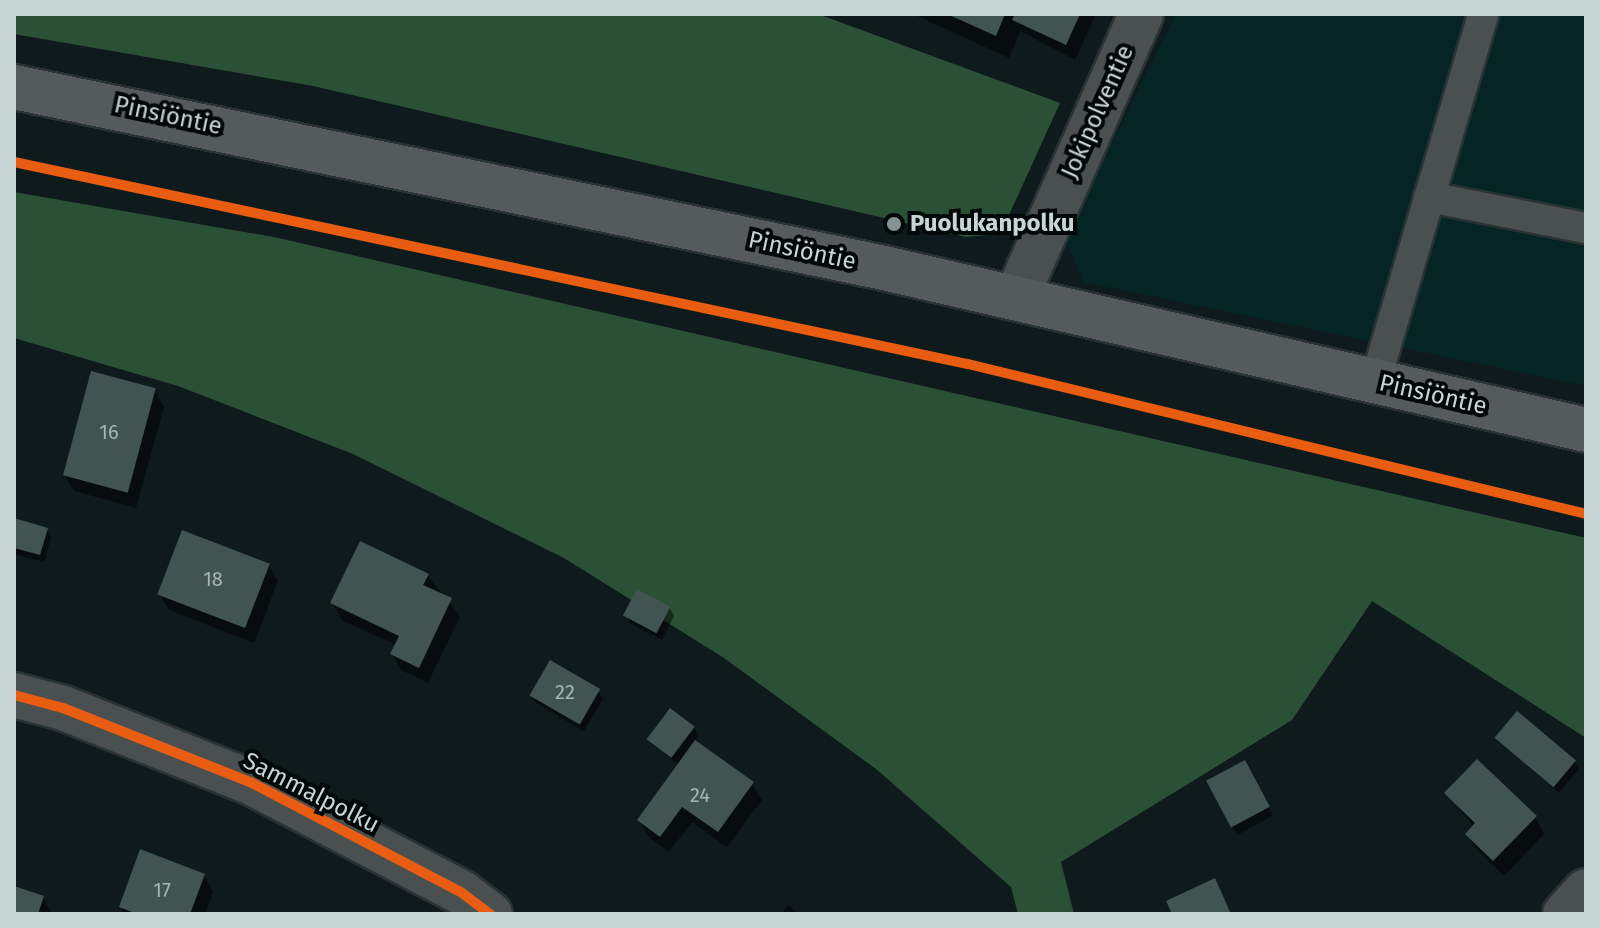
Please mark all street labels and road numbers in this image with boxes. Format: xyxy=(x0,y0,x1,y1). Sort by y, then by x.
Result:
street label: Jokipolventie xyxy=(1056,41,1140,183)
street label: Pinsiöntie xyxy=(112,91,224,141)
street label: Pinsiöntie xyxy=(746,226,858,276)
street label: Pinsiöntie xyxy=(1376,369,1490,421)
street label: Sammalpolku xyxy=(238,746,384,840)

